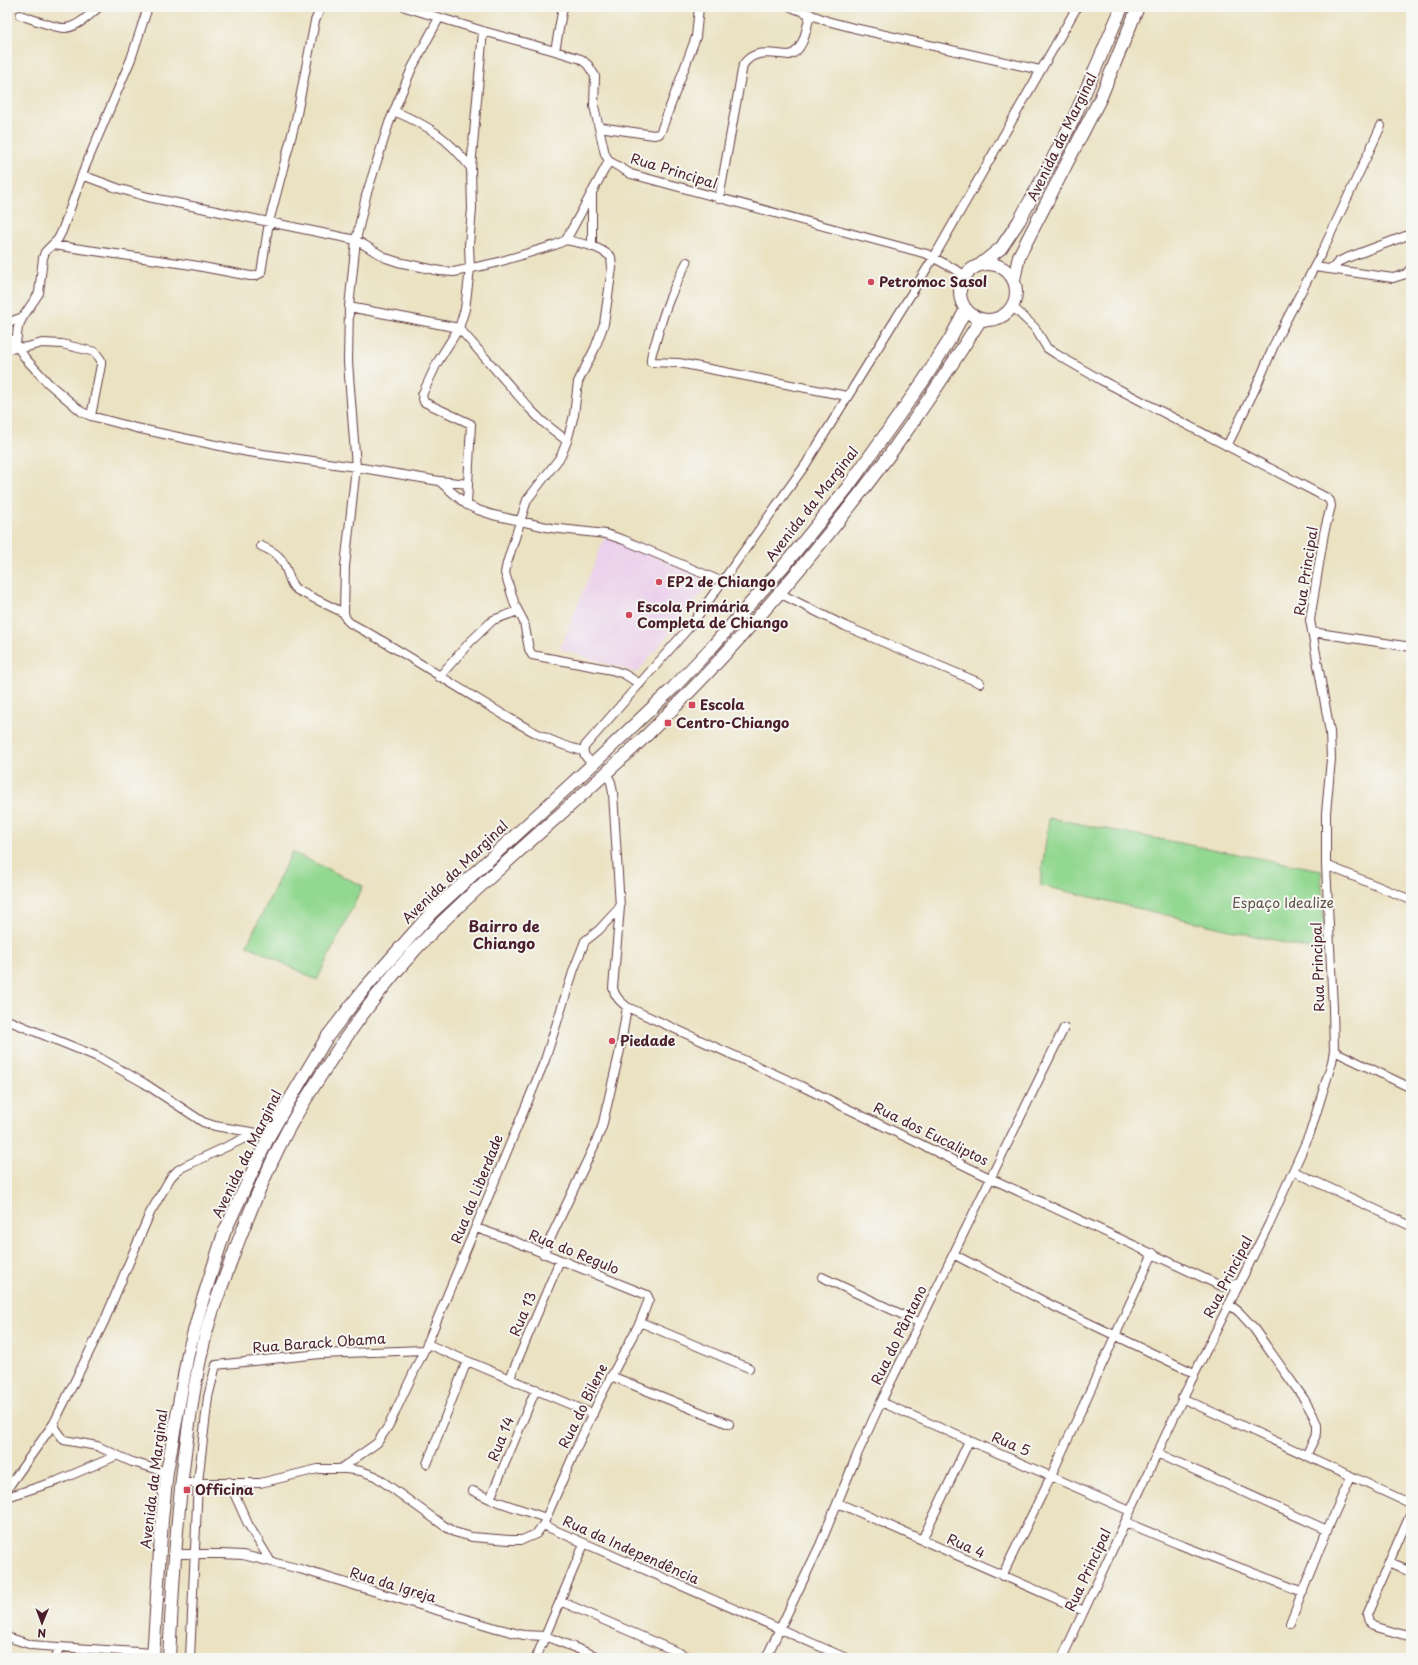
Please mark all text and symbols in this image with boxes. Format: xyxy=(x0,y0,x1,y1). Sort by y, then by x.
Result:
street label: Avenida da Marginal xyxy=(1021,69,1102,205)
street label: Rua Principal xyxy=(628,147,720,194)
place label: Petromoc Sasol xyxy=(879,271,987,292)
marker: Petromoc Sasol xyxy=(866,277,876,287)
street label: Avenida da Marginal xyxy=(760,442,863,566)
street label: Rua Principal xyxy=(1288,525,1323,617)
place label: EP2 de Chiango xyxy=(667,571,776,592)
marker: EP2 de Chiango xyxy=(654,577,664,587)
place label: Escola Primária Completa de Chiango xyxy=(637,596,788,633)
marker: Escola Primária Completa de Chiango xyxy=(624,610,634,620)
place label: Escola xyxy=(700,694,745,715)
marker: Escola xyxy=(687,700,697,710)
place label: Centro-Chiango xyxy=(676,712,789,733)
marker: Centro-Chiango xyxy=(663,718,673,728)
street label: Avenida da Marginal xyxy=(397,815,512,928)
park label: Espaço Idealize xyxy=(1232,892,1334,913)
district label: Bairro de Chiango xyxy=(468,914,540,954)
street label: Rua Principal xyxy=(1305,922,1330,1012)
place label: Piedade xyxy=(620,1030,676,1051)
marker: Piedade xyxy=(607,1036,617,1046)
street label: Avenida da Marginal xyxy=(206,1086,287,1222)
street label: Rua dos Eucaliptos xyxy=(870,1097,992,1171)
street label: Rua da Liberdade xyxy=(445,1131,508,1247)
street label: Rua do Regulo xyxy=(526,1224,623,1279)
street label: Rua Principal xyxy=(1198,1232,1257,1322)
street label: Rua do Pântano xyxy=(865,1281,932,1388)
street label: Rua 13 xyxy=(504,1288,541,1339)
street label: Rua Barack Obama xyxy=(252,1327,387,1358)
street label: Rua do Bilene xyxy=(553,1360,612,1452)
street label: Avenida da Marginal xyxy=(135,1408,172,1550)
street label: Rua 14 xyxy=(482,1413,519,1464)
street label: Rua 5 xyxy=(988,1426,1034,1461)
place label: Officina xyxy=(195,1479,254,1500)
marker: Officina xyxy=(182,1485,192,1495)
street label: Rua da Independência xyxy=(560,1510,703,1589)
street label: Rua Principal xyxy=(1059,1525,1116,1615)
street label: Rua 4 xyxy=(944,1528,989,1563)
street label: Rua da Igreja xyxy=(347,1561,439,1608)
north arrow xyxy=(22,1603,62,1643)
text: N xyxy=(37,1625,46,1642)

